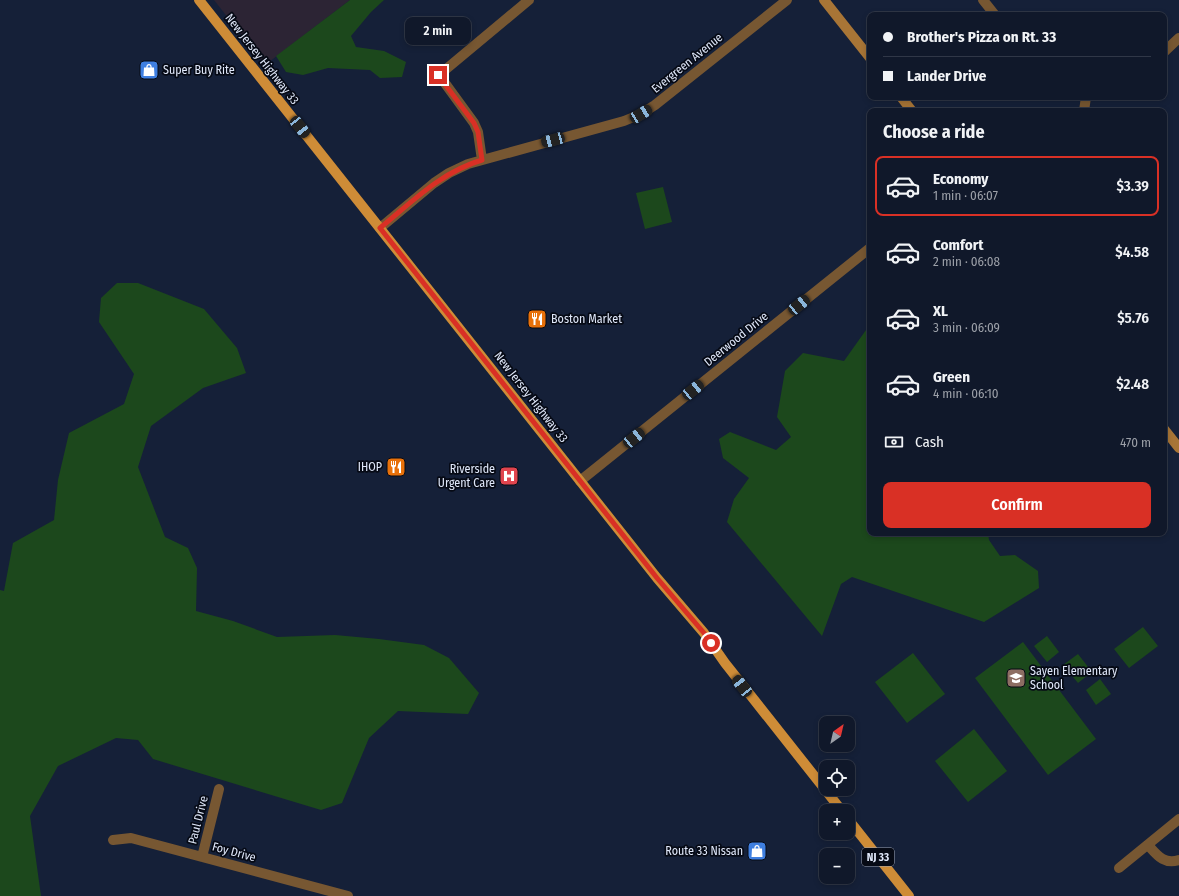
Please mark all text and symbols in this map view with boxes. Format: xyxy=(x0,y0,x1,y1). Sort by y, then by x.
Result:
street label: New Jersey Highway 33 xyxy=(222,11,302,107)
callout: 2 min xyxy=(405,17,471,45)
text: 2 min xyxy=(424,23,452,38)
text: Brother's Pizza on Rt. 33 xyxy=(907,28,1056,46)
street label: Evergreen Avenue xyxy=(649,30,725,96)
shop icon: Super Buy Rite xyxy=(138,59,160,81)
place label: Super Buy Rite xyxy=(163,63,235,77)
route end xyxy=(429,66,447,84)
text: Lander Drive xyxy=(907,67,986,85)
car xyxy=(628,103,654,125)
car xyxy=(288,114,312,140)
text: Choose a ride xyxy=(883,121,985,143)
car xyxy=(540,131,566,149)
icon: car xyxy=(885,168,921,204)
text: Economy xyxy=(933,170,988,188)
text: $3.39 xyxy=(1116,177,1149,195)
text: 1 min · 06:07 xyxy=(933,188,998,203)
icon: car xyxy=(885,234,921,270)
text: Comfort xyxy=(933,236,984,254)
text: $4.58 xyxy=(1115,243,1149,261)
text: 2 min · 06:08 xyxy=(933,254,1000,269)
car xyxy=(786,293,812,317)
icon: car xyxy=(885,300,921,336)
text: XL xyxy=(933,302,948,320)
restaurant icon: Boston Market xyxy=(526,308,548,330)
street label: Deerwood Drive xyxy=(701,309,771,369)
text: $5.76 xyxy=(1117,309,1149,327)
place label: Boston Market xyxy=(551,312,622,326)
text: 3 min · 06:09 xyxy=(933,320,1000,335)
street label: New Jersey Highway 33 xyxy=(491,349,571,445)
icon: car xyxy=(885,366,921,402)
text: Green xyxy=(933,368,970,386)
text: $2.48 xyxy=(1116,375,1149,393)
car xyxy=(680,378,706,402)
text: 4 min · 06:10 xyxy=(933,386,999,401)
car xyxy=(621,426,647,450)
icon: cash xyxy=(883,431,905,453)
text: Cash xyxy=(915,433,944,451)
text: 470 m xyxy=(1120,435,1151,450)
restaurant icon: IHOP xyxy=(385,456,407,478)
place label: IHOP xyxy=(358,460,382,474)
place label: Riverside Urgent Care xyxy=(438,462,495,490)
hospital icon: Riverside Urgent Care xyxy=(498,465,520,487)
button: Confirm xyxy=(883,482,1151,528)
route start xyxy=(702,634,720,652)
place label: Sayen Elementary School xyxy=(1030,664,1118,692)
school or university icon: Sayen Elementary School xyxy=(1005,667,1027,689)
car xyxy=(730,673,754,699)
north arrow xyxy=(819,716,855,752)
map controls xyxy=(819,716,855,884)
button: locate xyxy=(819,760,855,796)
street label: Paul Drive xyxy=(185,794,211,846)
button: + xyxy=(819,804,855,840)
street label: Foy Drive xyxy=(211,839,257,865)
shop icon: Route 33 Nissan xyxy=(746,840,768,862)
place label: Route 33 Nissan xyxy=(665,844,743,858)
button: − xyxy=(819,848,855,884)
road number: NJ 33 xyxy=(862,848,894,866)

